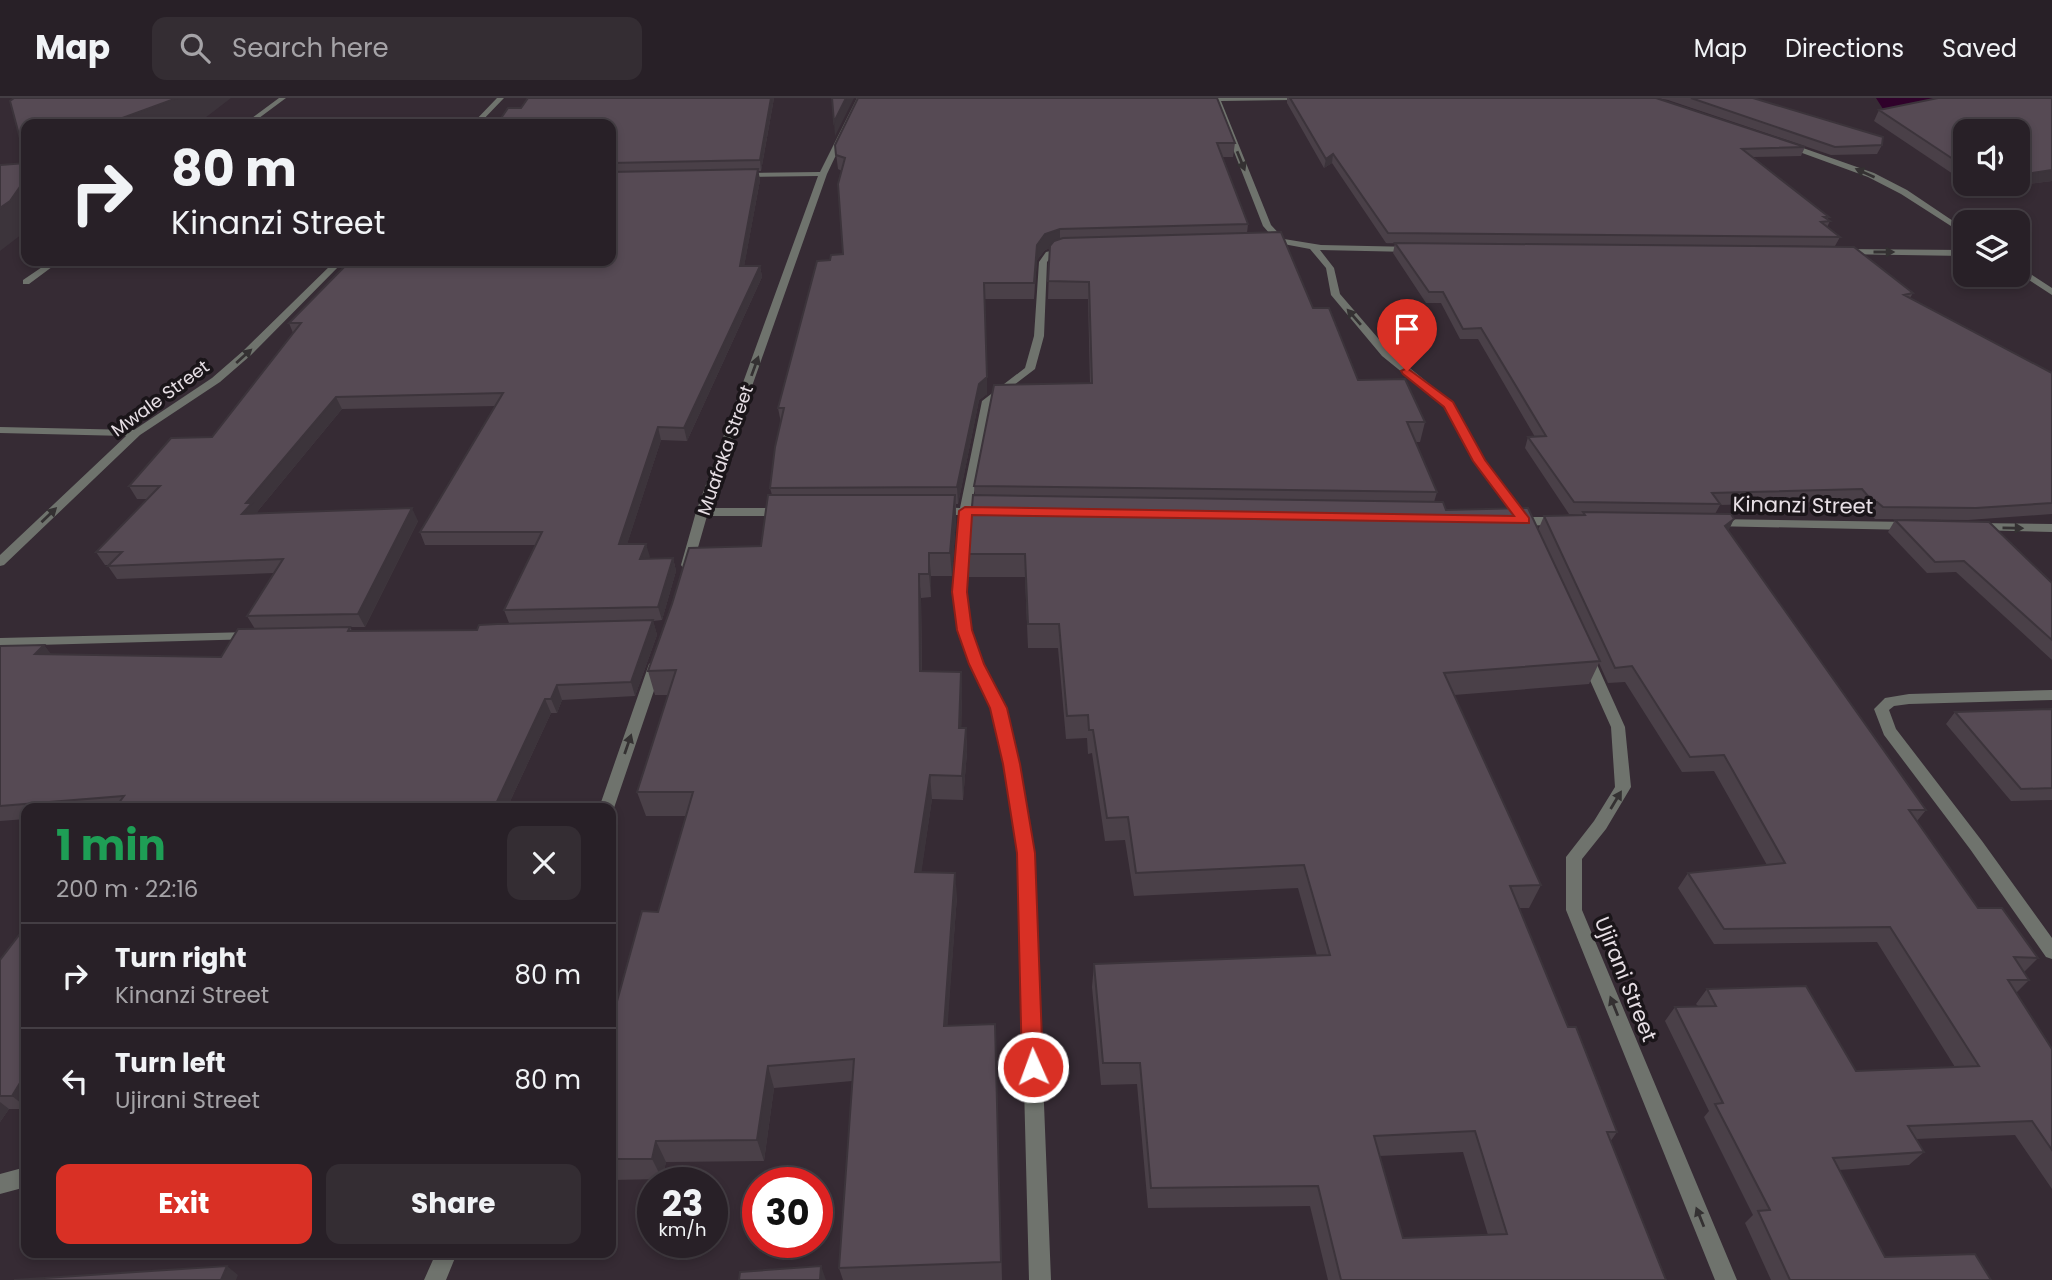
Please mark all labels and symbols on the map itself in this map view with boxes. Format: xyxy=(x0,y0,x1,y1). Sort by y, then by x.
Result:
one-way arrow xyxy=(1236,151,1247,172)
one-way arrow xyxy=(1854,167,1875,178)
one-way arrow xyxy=(1873,246,1895,258)
pin xyxy=(1377,299,1437,371)
one-way arrow xyxy=(1347,308,1362,325)
one-way arrow xyxy=(235,349,252,364)
street label: Mwale Street xyxy=(106,354,214,442)
one-way arrow xyxy=(750,355,761,376)
street label: Muafaka Street xyxy=(691,382,759,518)
street label: Kinanzi Street xyxy=(1732,489,1874,521)
one-way arrow xyxy=(41,507,58,524)
one-way arrow xyxy=(2003,522,2025,534)
one-way arrow xyxy=(623,733,634,754)
one-way arrow xyxy=(1609,791,1622,810)
street label: Ujirani Street xyxy=(1588,912,1664,1046)
one-way arrow xyxy=(1608,996,1619,1017)
position arrow xyxy=(996,1030,1070,1104)
speed limit sign: 30 xyxy=(742,1167,833,1258)
one-way arrow xyxy=(1694,1206,1705,1227)

